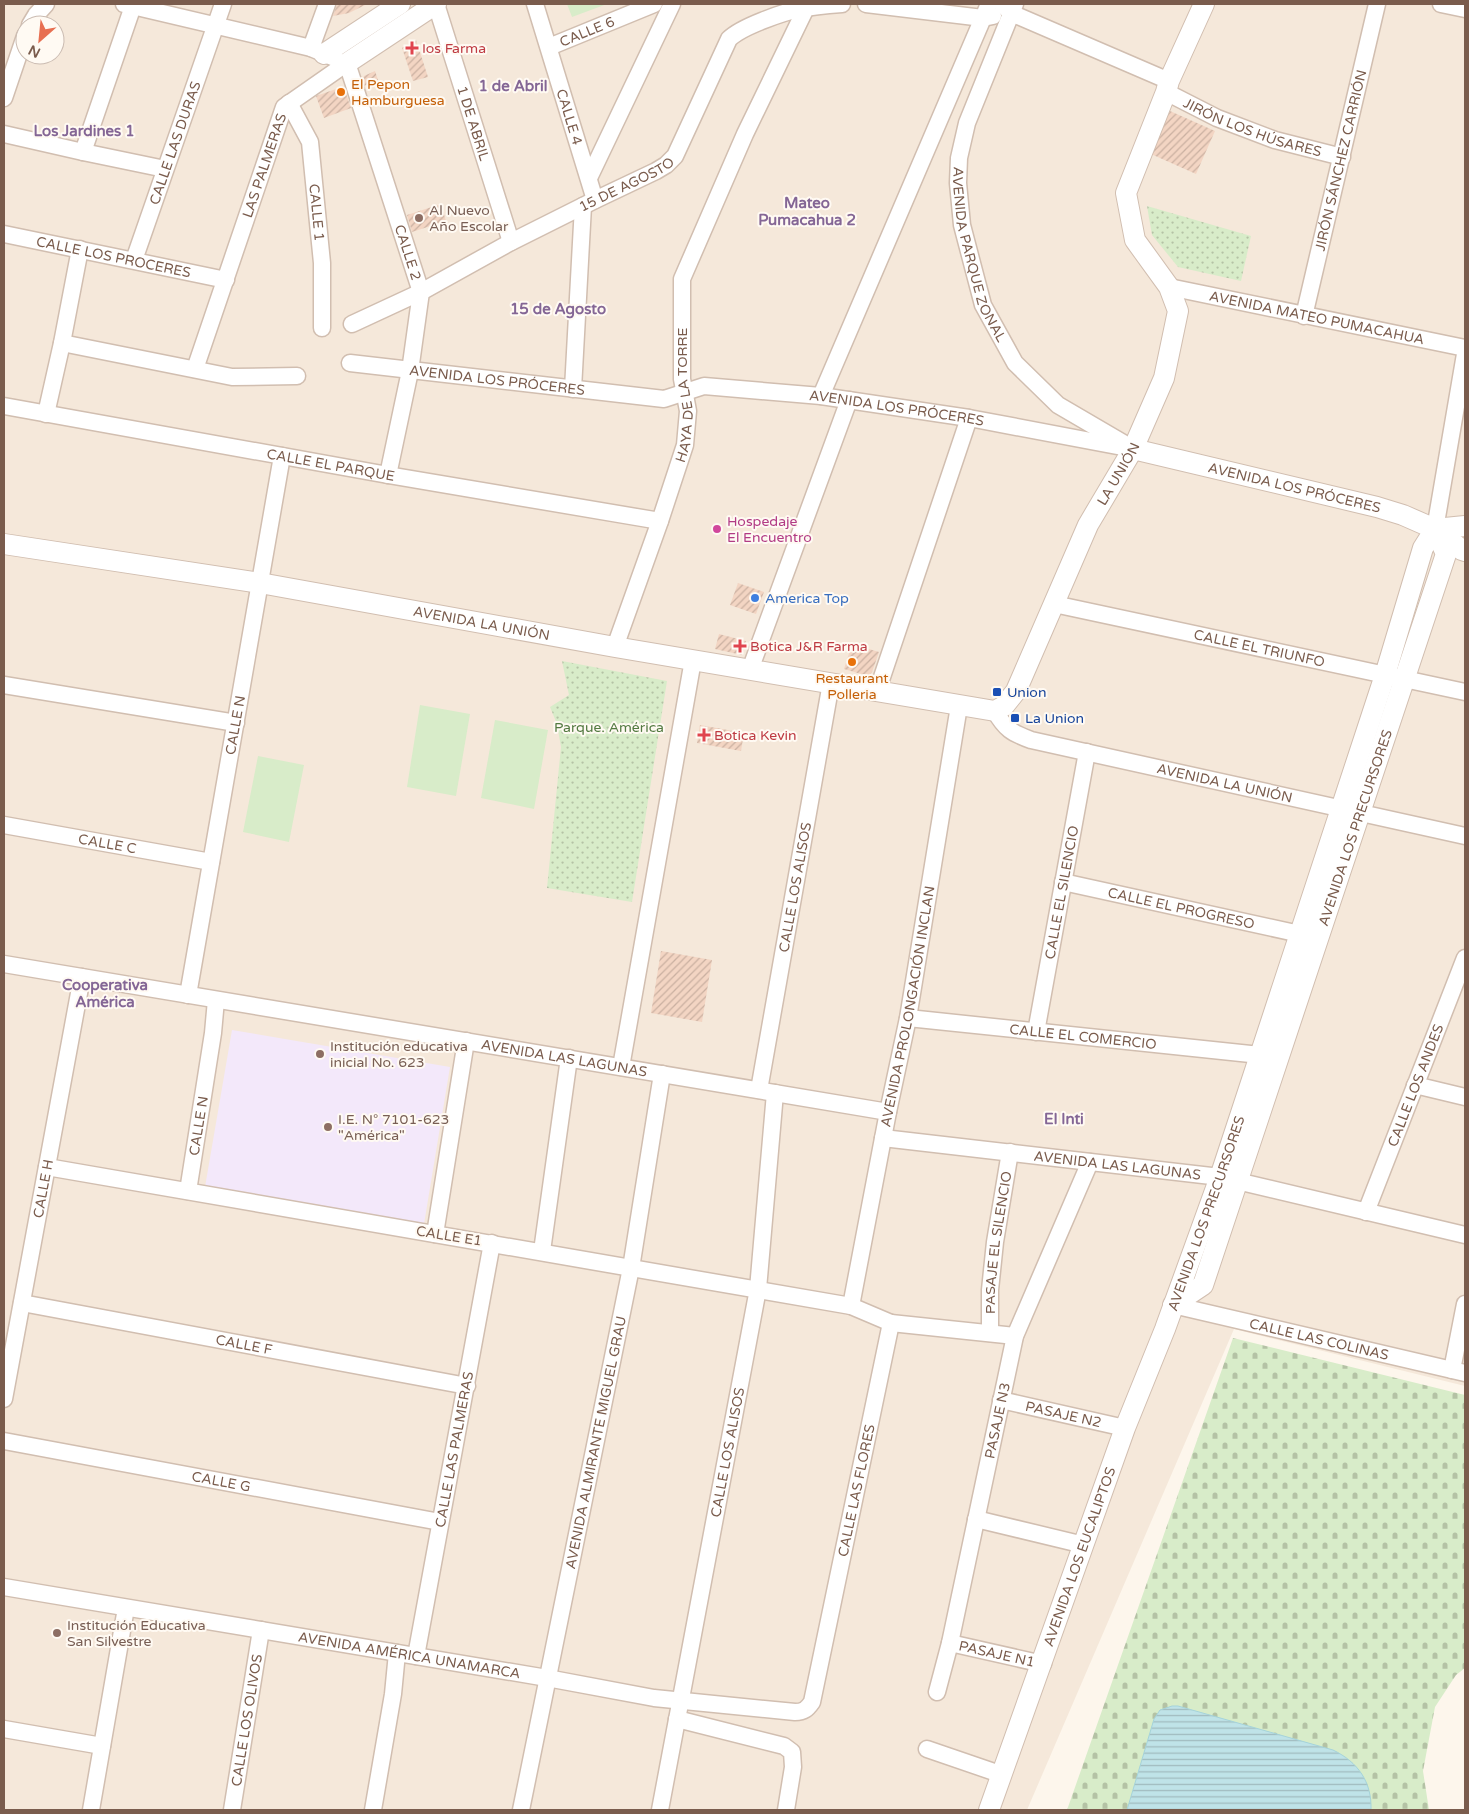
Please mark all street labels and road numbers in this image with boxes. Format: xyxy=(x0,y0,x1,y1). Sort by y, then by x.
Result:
street label: CALLE 6 xyxy=(557,13,617,50)
street label: JIRÓN SÁNCHEZ CARRIÓN xyxy=(1311,68,1370,253)
street label: CALLE LAS DURAS xyxy=(145,79,204,207)
street label: 1 DE ABRIL xyxy=(454,84,493,163)
street label: CALLE 4 xyxy=(553,87,586,147)
street label: JIRÓN LOS HÚSARES xyxy=(1181,94,1324,160)
street label: LAS PALMERAS xyxy=(239,111,290,220)
street label: 15 DE AGOSTO xyxy=(576,153,678,215)
street label: AVENIDA PARQUE ZONAL xyxy=(949,166,1010,345)
street label: CALLE 1 xyxy=(306,183,328,242)
street label: CALLE 2 xyxy=(391,222,425,282)
street label: CALLE LOS PROCERES xyxy=(35,232,193,281)
street label: AVENIDA MATEO PUMACAHUA xyxy=(1208,287,1426,348)
street label: HAYA DE LA TORRE xyxy=(671,328,697,464)
street label: AVENIDA LOS PRÓCERES xyxy=(408,361,586,398)
street label: AVENIDA LOS PRÓCERES xyxy=(808,387,986,429)
street label: LA UNIÓN xyxy=(1093,440,1143,508)
street label: CALLE EL PARQUE xyxy=(265,445,396,485)
street label: AVENIDA LOS PRÓCERES xyxy=(1207,459,1383,516)
street label: AVENIDA LA UNIÓN xyxy=(412,602,551,644)
street label: CALLE EL TRIUNFO xyxy=(1192,626,1326,670)
street label: CALLE N xyxy=(222,694,249,756)
street label: AVENIDA LOS PRECURSORES xyxy=(1314,727,1396,928)
street label: AVENIDA LA UNIÓN xyxy=(1155,760,1294,806)
street label: CALLE LOS ALISOS xyxy=(775,820,815,954)
street label: CALLE EL SILENCIO xyxy=(1041,824,1082,961)
street label: CALLE C xyxy=(77,830,138,857)
street label: CALLE EL PROGRESO xyxy=(1106,884,1256,932)
street label: AVENIDA PROLONGACIÓN INCLAN xyxy=(877,885,938,1128)
street label: CALLE EL COMERCIO xyxy=(1009,1020,1157,1053)
street label: CALLE LOS ANDES xyxy=(1384,1021,1447,1149)
street label: AVENIDA LAS LAGUNAS xyxy=(480,1036,649,1080)
street label: CALLE N xyxy=(185,1095,211,1157)
street label: AVENIDA LOS PRECURSORES xyxy=(1164,1113,1248,1313)
street label: AVENIDA LAS LAGUNAS xyxy=(1033,1147,1202,1183)
street label: CALLE H xyxy=(29,1158,57,1219)
street label: PASAJE EL SILENCIO xyxy=(982,1170,1015,1314)
street label: CALLE E1 xyxy=(415,1222,483,1250)
street label: AVENIDA ALMIRANTE MIGUEL GRAU xyxy=(562,1314,630,1571)
street label: CALLE LAS COLINAS xyxy=(1248,1315,1391,1364)
street label: CALLE F xyxy=(214,1331,274,1358)
street label: CALLE LAS PALMERAS xyxy=(431,1370,477,1529)
street label: PASAJE N3 xyxy=(981,1381,1013,1460)
street label: CALLE LOS ALISOS xyxy=(707,1386,748,1519)
street label: PASAJE N2 xyxy=(1024,1397,1103,1431)
street label: CALLE LAS FLORES xyxy=(834,1422,878,1558)
street label: AVENIDA LOS EUCALIPTOS xyxy=(1039,1464,1119,1649)
street label: CALLE G xyxy=(190,1468,252,1495)
street label: AVENIDA AMÉRICA UNAMARCA xyxy=(297,1628,522,1682)
street label: PASAJE N1 xyxy=(957,1637,1036,1670)
street label: CALLE LOS OLIVOS xyxy=(227,1652,266,1787)

